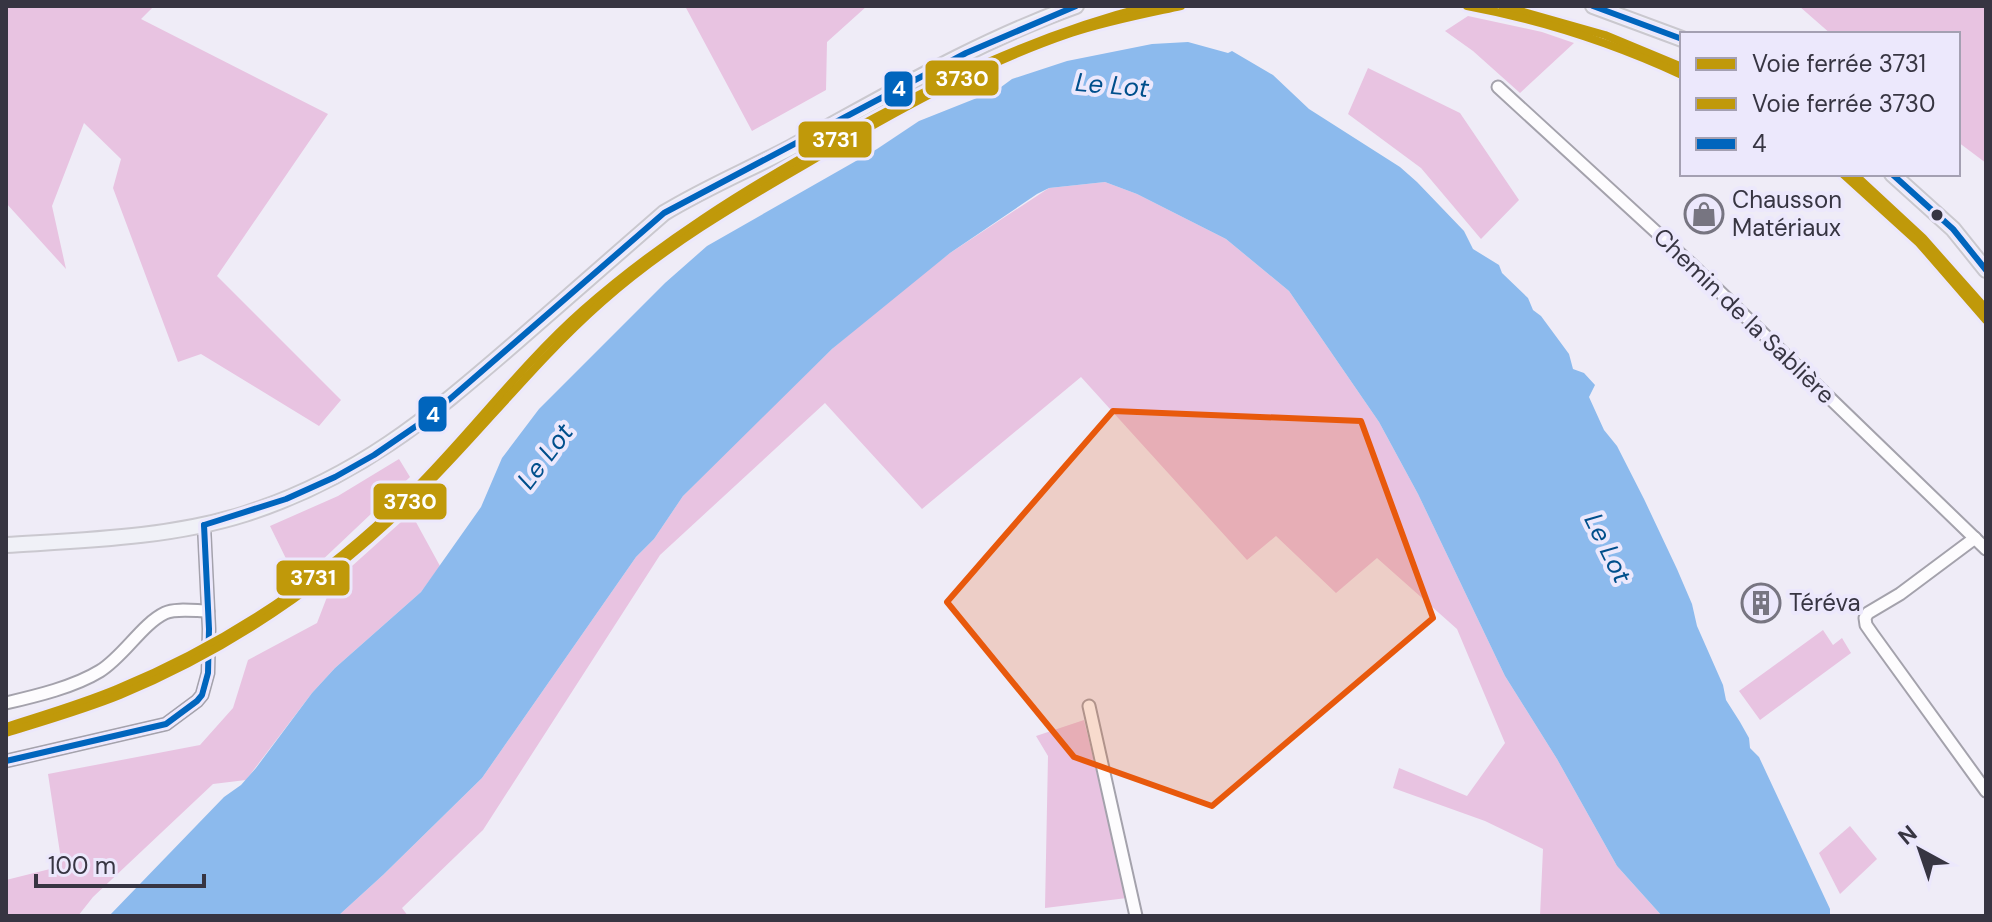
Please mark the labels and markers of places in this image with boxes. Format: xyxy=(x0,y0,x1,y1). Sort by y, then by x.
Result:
place label: Chausson Matériaux xyxy=(1732,184,1842,243)
shop icon: Chausson Matériaux xyxy=(1683,193,1725,235)
unlabelled marker xyxy=(1929,207,1945,223)
building icon: Téréva xyxy=(1740,582,1782,624)
place label: Téréva xyxy=(1789,587,1861,618)

